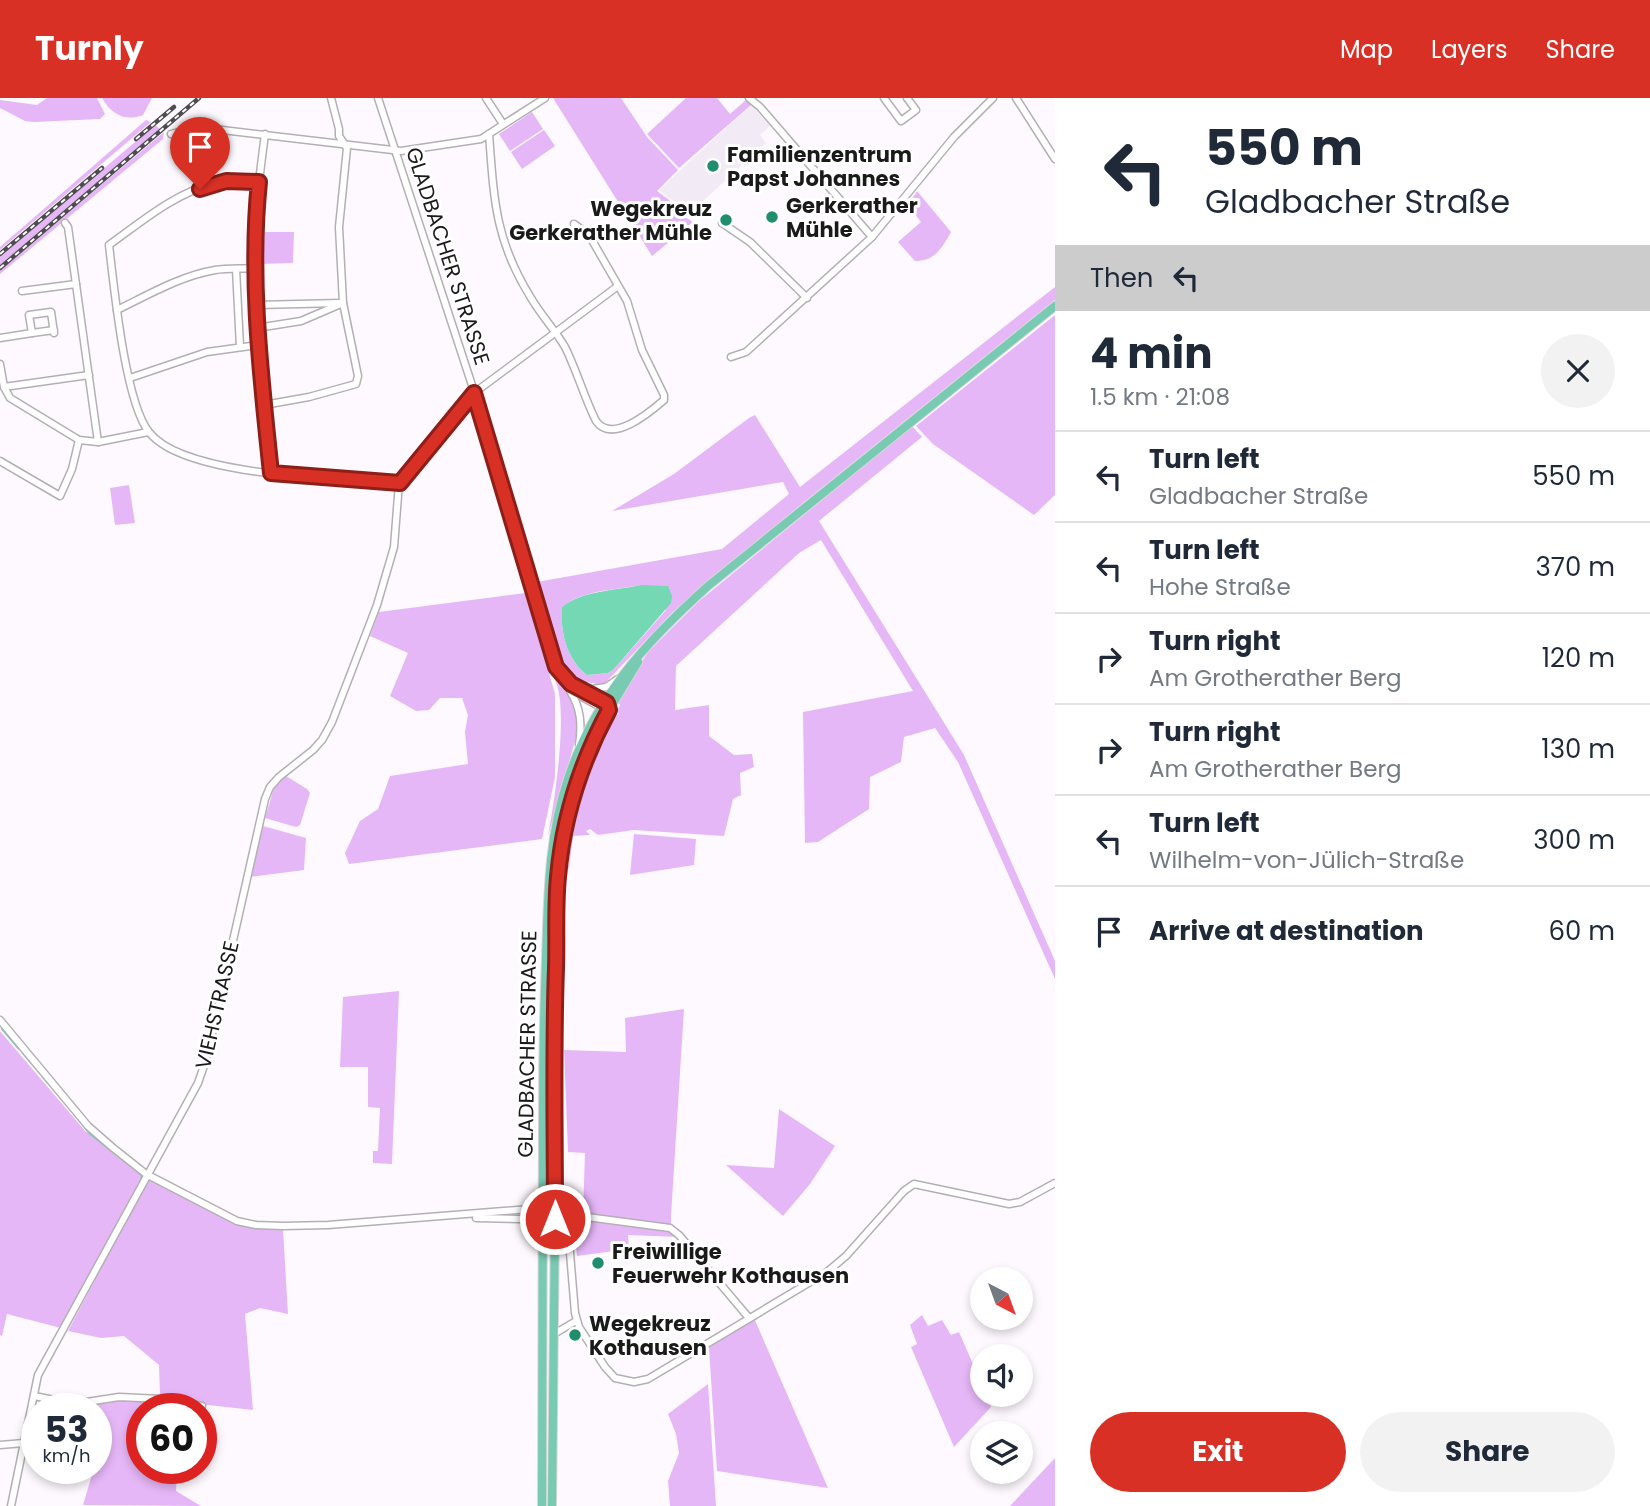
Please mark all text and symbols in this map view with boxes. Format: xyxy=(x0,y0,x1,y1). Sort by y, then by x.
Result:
text: Turnly xyxy=(35,25,144,72)
text: Map xyxy=(1340,33,1393,66)
text: Layers xyxy=(1431,33,1507,66)
text: Share xyxy=(1545,33,1615,66)
text: 550 m xyxy=(1205,114,1363,182)
pin xyxy=(170,117,230,189)
icon: left xyxy=(1090,126,1181,217)
icon: arrive xyxy=(181,128,219,166)
place label: Familienzentrum Papst Johannes xyxy=(727,140,912,193)
street label: GLADBACHER STRASSE xyxy=(399,143,497,369)
marker: Familienzentrum Papst Johannes xyxy=(705,158,721,174)
text: Gladbacher Straße xyxy=(1205,179,1510,224)
place label: Gerkerather Mühle xyxy=(786,191,918,244)
place label: Wegekreuz Gerkerather Mühle xyxy=(509,194,712,247)
marker: Gerkerather Mühle xyxy=(764,209,780,225)
marker: Wegekreuz Gerkerather Mühle xyxy=(718,212,734,228)
icon: left xyxy=(1167,259,1205,297)
text: Then xyxy=(1090,260,1153,296)
text: 4 min xyxy=(1090,324,1213,383)
button: close xyxy=(1541,334,1615,408)
text: 1.5 km · 21:08 xyxy=(1090,381,1230,413)
text: Turn left xyxy=(1149,441,1260,477)
icon: left xyxy=(1090,458,1128,496)
text: 550 m xyxy=(1532,458,1615,494)
text: Gladbacher Straße xyxy=(1149,480,1368,512)
text: Turn left xyxy=(1149,532,1260,568)
icon: left xyxy=(1090,549,1128,587)
text: 370 m xyxy=(1535,549,1615,585)
text: Hohe Straße xyxy=(1149,571,1291,603)
text: Turn right xyxy=(1149,623,1281,659)
icon: right xyxy=(1090,640,1128,678)
text: 120 m xyxy=(1542,640,1615,676)
text: Am Grotherather Berg xyxy=(1149,662,1402,694)
text: Turn right xyxy=(1149,714,1281,750)
icon: right xyxy=(1090,731,1128,769)
text: 130 m xyxy=(1541,731,1615,767)
text: Am Grotherather Berg xyxy=(1149,753,1402,785)
text: Turn left xyxy=(1149,805,1260,841)
icon: left xyxy=(1090,822,1128,860)
text: 300 m xyxy=(1533,822,1615,858)
text: Wilhelm-von-Jülich-Straße xyxy=(1149,844,1464,876)
icon: arrive xyxy=(1090,913,1128,951)
text: Arrive at destination xyxy=(1149,913,1424,949)
text: 60 m xyxy=(1548,913,1615,949)
street label: GLADBACHER STRASSE xyxy=(511,930,543,1158)
street label: VIEHSTRASSE xyxy=(188,938,246,1072)
position arrow xyxy=(518,1182,592,1256)
place label: Freiwillige Feuerwehr Kothausen xyxy=(612,1237,849,1290)
marker: Freiwillige Feuerwehr Kothausen xyxy=(590,1255,606,1271)
north arrow xyxy=(970,1267,1032,1330)
map controls xyxy=(970,1267,1033,1484)
place label: Wegekreuz Kothausen xyxy=(589,1309,711,1362)
marker: Wegekreuz Kothausen xyxy=(567,1327,583,1343)
button: sound xyxy=(970,1344,1033,1407)
speed limit sign: 60 xyxy=(126,1393,217,1484)
text: 53 xyxy=(45,1405,88,1454)
button: Exit xyxy=(1090,1412,1346,1492)
button: Share xyxy=(1360,1412,1615,1492)
button: layers xyxy=(970,1421,1033,1484)
text: km/h xyxy=(43,1443,90,1468)

